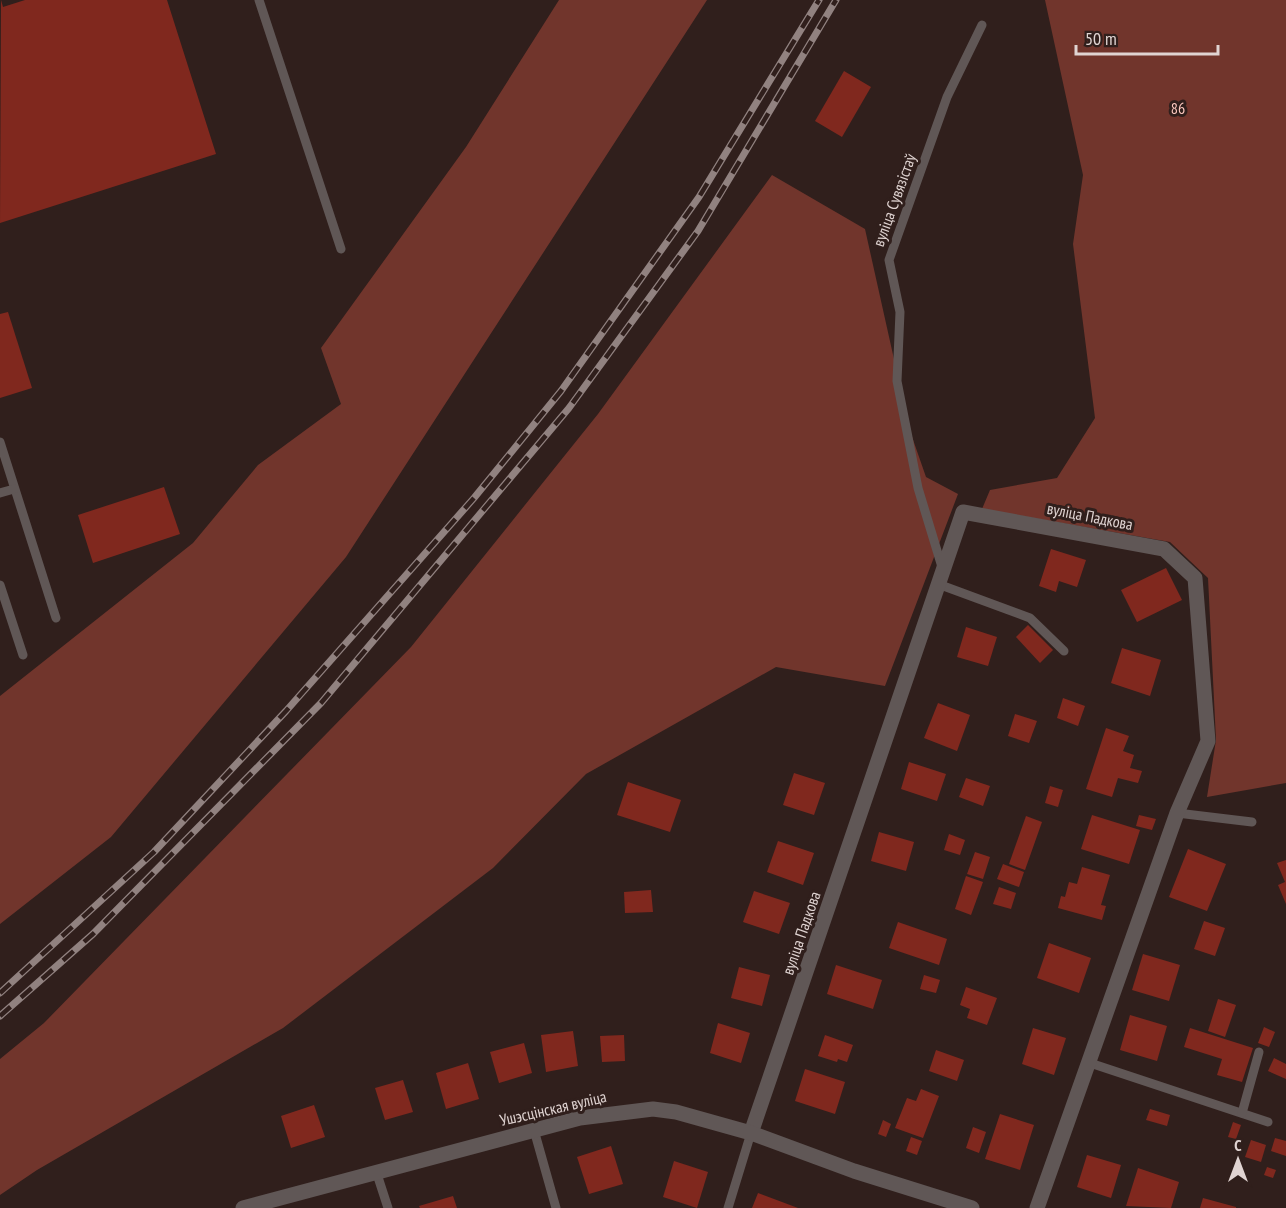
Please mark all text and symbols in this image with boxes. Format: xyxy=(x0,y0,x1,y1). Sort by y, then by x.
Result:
scale bar xyxy=(1076,18,1218,56)
text: 50 m xyxy=(1085,27,1117,50)
park label: 86 xyxy=(1171,98,1185,118)
street label: вуліца Сувязістаў xyxy=(868,151,920,249)
street label: вуліца Падкова xyxy=(1045,498,1135,534)
street label: вуліца Падкова xyxy=(777,889,825,977)
street label: Ушэсцінская вуліца xyxy=(498,1086,608,1130)
north arrow xyxy=(1208,1130,1268,1190)
text: С xyxy=(1234,1135,1242,1155)

